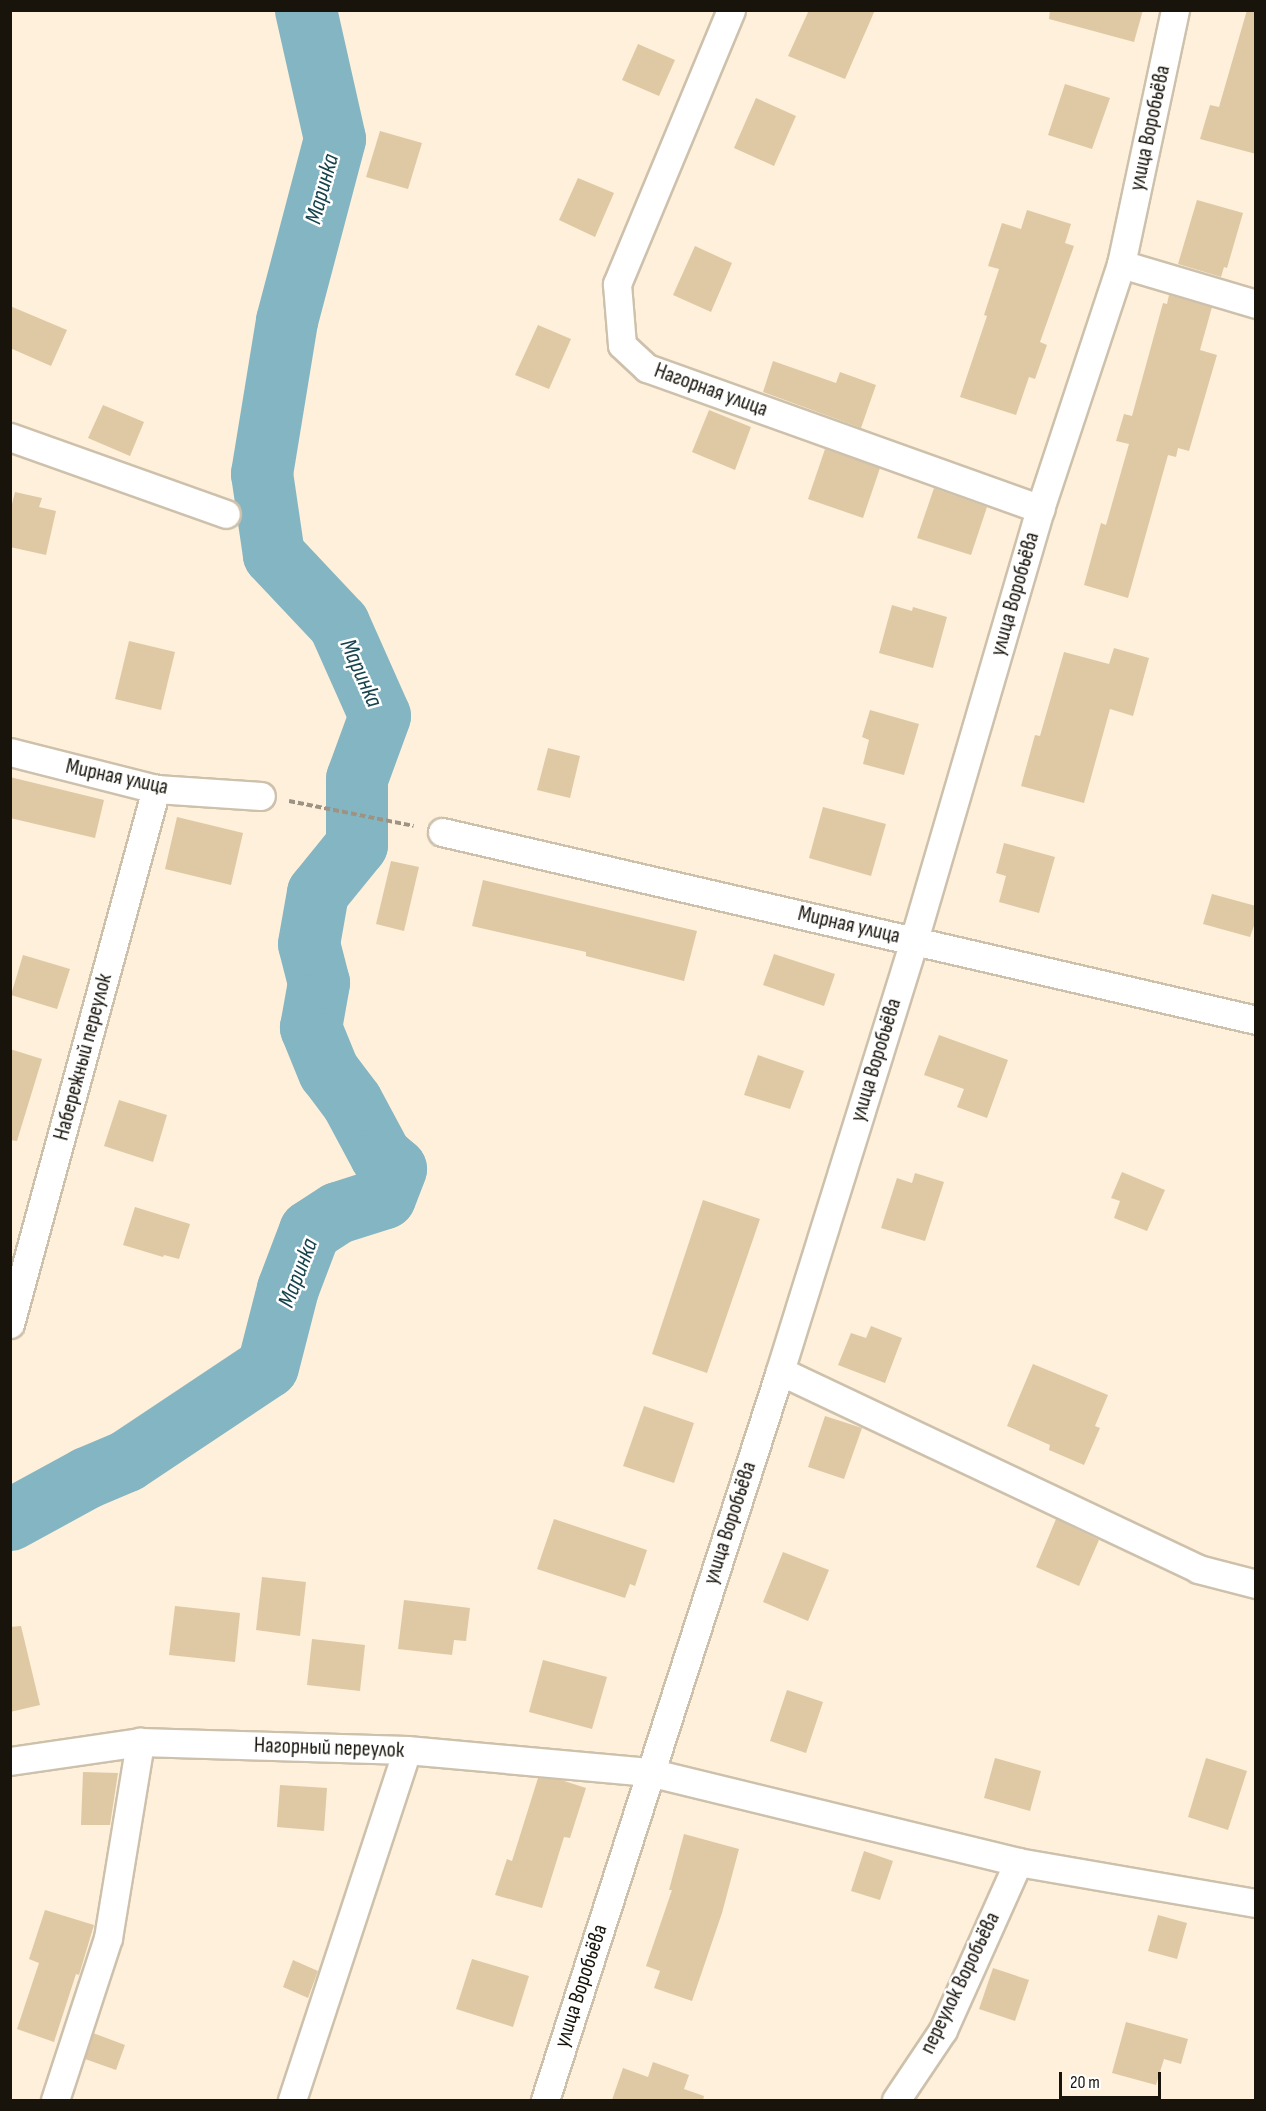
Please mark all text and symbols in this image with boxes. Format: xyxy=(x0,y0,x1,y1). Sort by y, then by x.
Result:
street label: улица Воробьёва xyxy=(1124,63,1176,193)
water label: Маринка xyxy=(299,151,345,227)
street label: Нагорная улица xyxy=(651,357,771,423)
street label: улица Воробьёва xyxy=(985,529,1045,659)
water label: Маринка xyxy=(333,635,389,711)
street label: Мирная улица xyxy=(63,753,171,801)
street label: Мирная улица xyxy=(795,900,903,950)
street label: Набережный переулок xyxy=(48,971,118,1143)
street label: улица Воробьёва xyxy=(845,995,907,1125)
water label: Маринка xyxy=(272,1234,324,1312)
street label: улица Воробьёва xyxy=(698,1458,762,1588)
street label: Нагорный переулок xyxy=(253,1732,405,1764)
street label: переулок Воробьёва xyxy=(914,1908,1006,2058)
street label: улица Воробьёва xyxy=(549,1921,613,2051)
scale bar xyxy=(1062,2060,1164,2098)
text: 20 m xyxy=(1070,2072,1100,2093)

